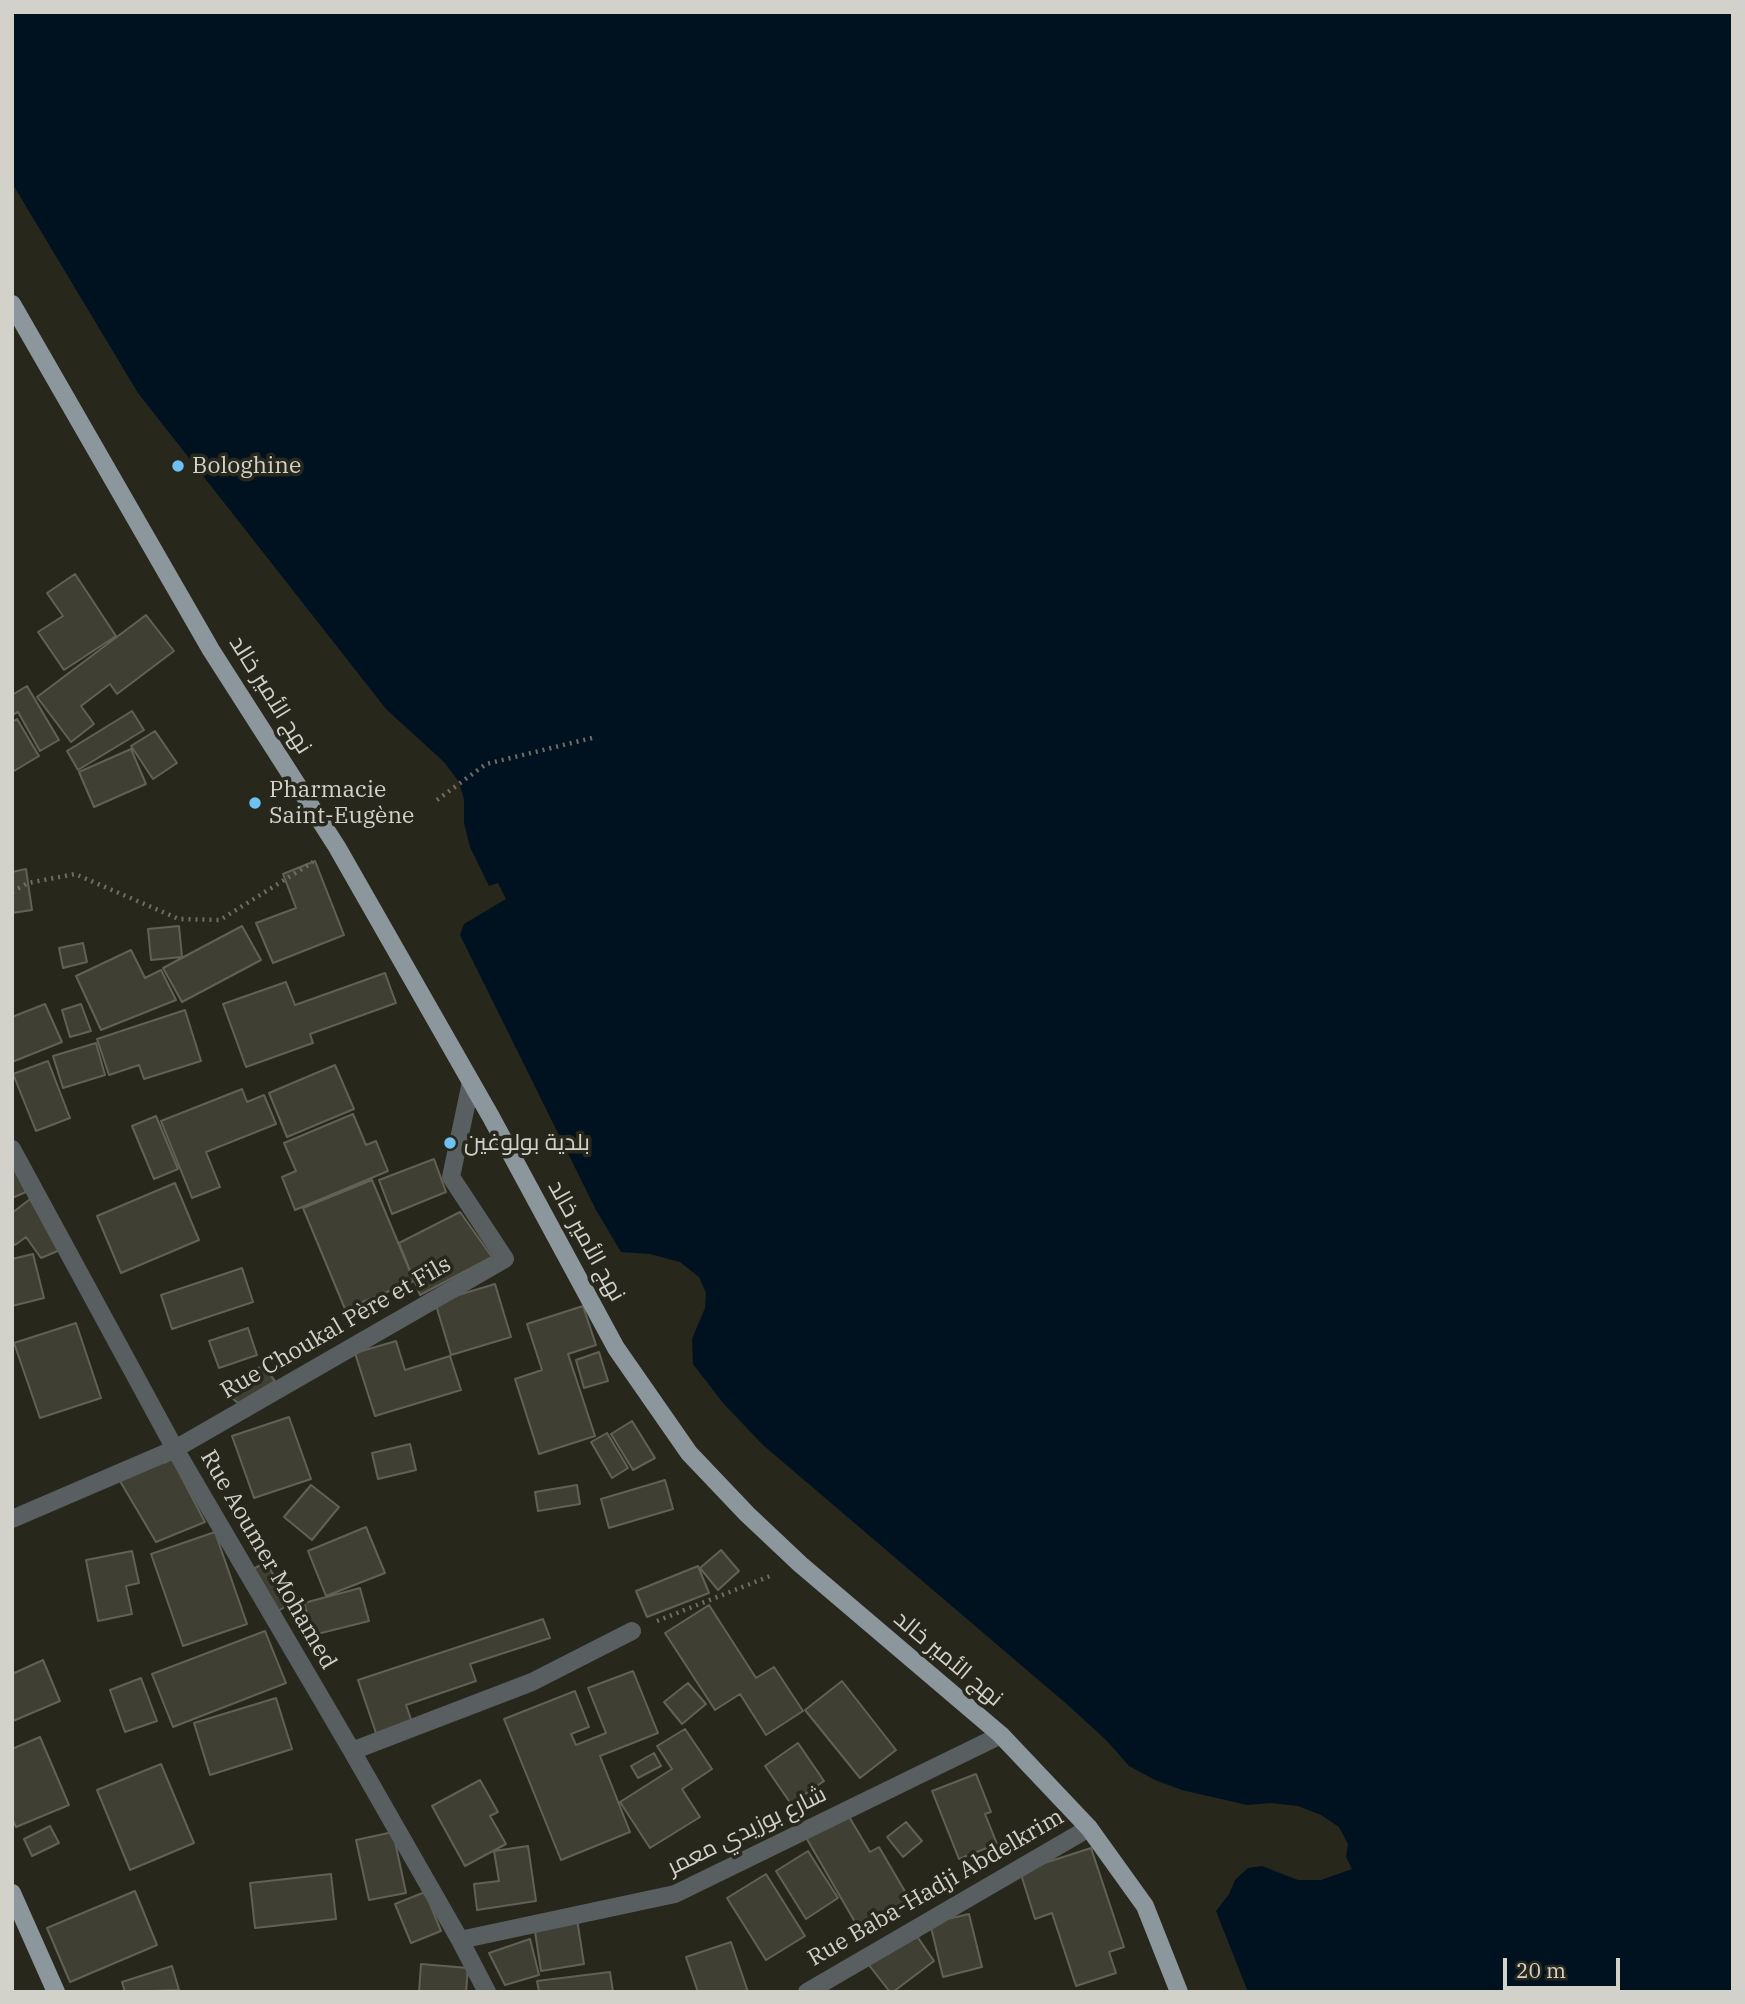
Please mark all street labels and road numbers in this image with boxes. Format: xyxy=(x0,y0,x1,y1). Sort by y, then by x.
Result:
street label: نهج الأمير خالد xyxy=(223,631,317,759)
street label: نهج الأمير خالد xyxy=(541,1176,631,1306)
street label: Rue Choukal Père et Fils xyxy=(216,1251,456,1405)
street label: Rue Aoumer Mohamed xyxy=(194,1446,342,1674)
street label: نهج الأمير خالد xyxy=(888,1605,1008,1713)
street label: شارع بوزيدي معمر xyxy=(663,1781,831,1881)
street label: Rue Baba-Hadji Abdelkrim xyxy=(803,1803,1069,1973)

